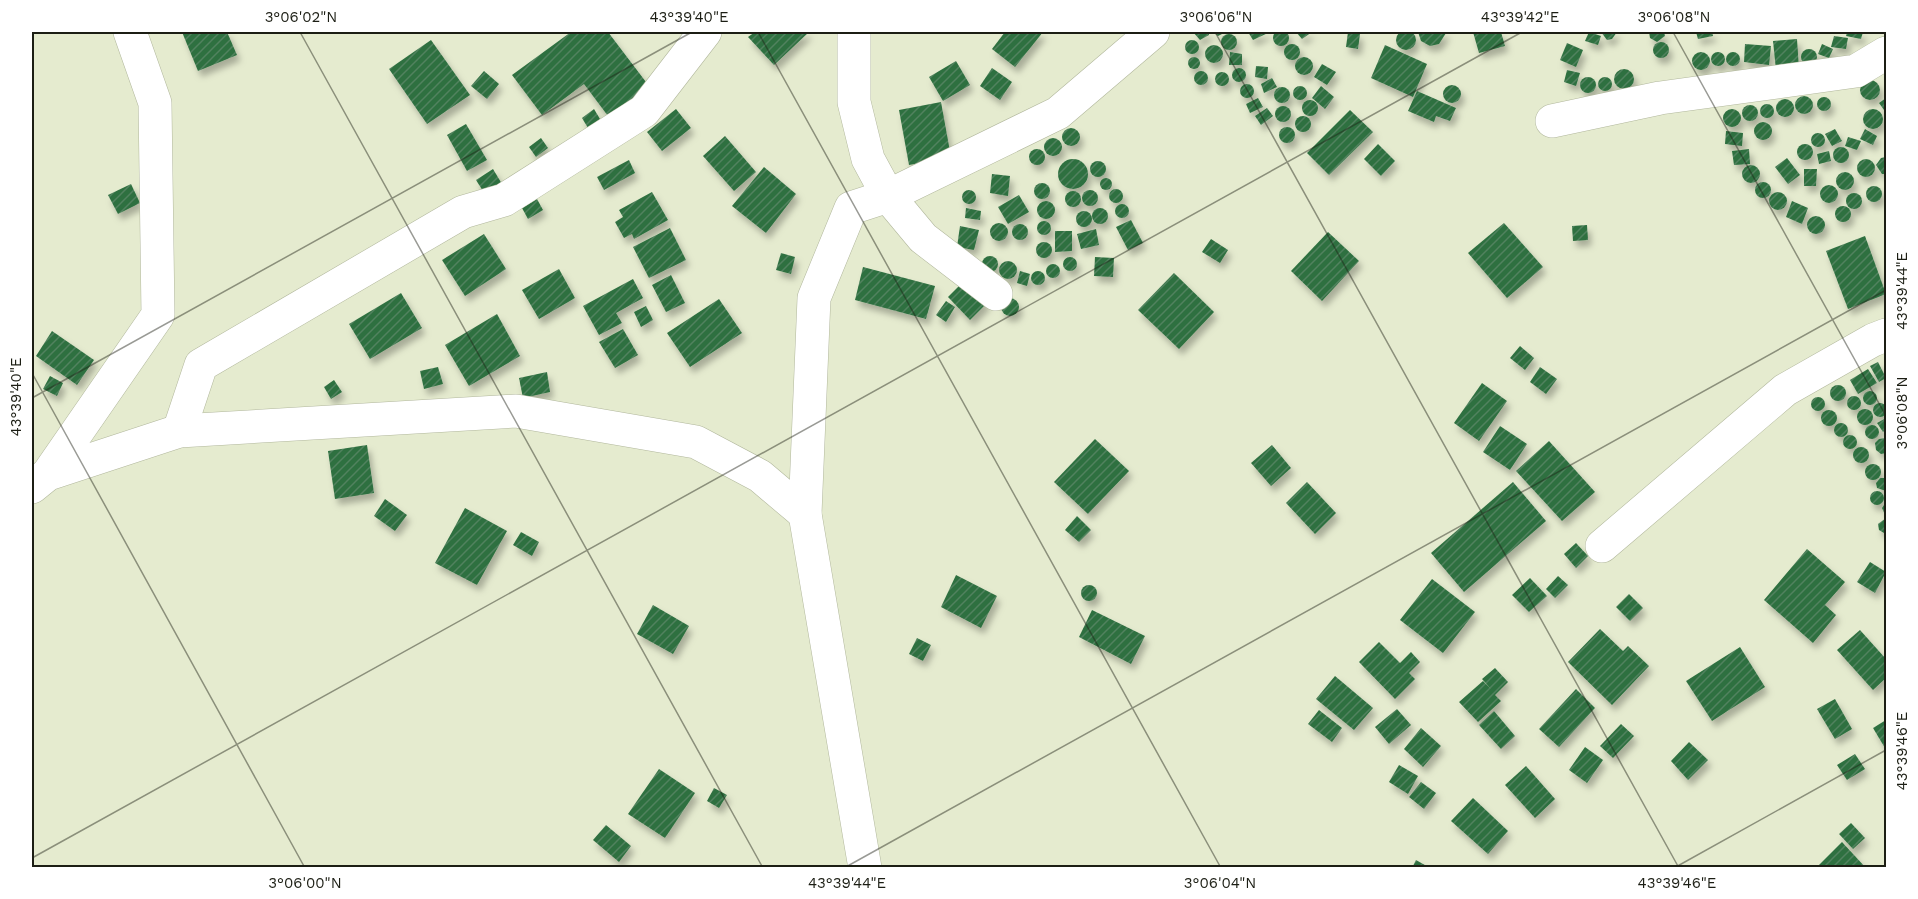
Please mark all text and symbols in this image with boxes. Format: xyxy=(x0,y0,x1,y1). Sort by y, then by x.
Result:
text: 3°06'02"N xyxy=(265,8,337,26)
text: 43°39'40"E xyxy=(649,8,729,26)
text: 3°06'06"N xyxy=(1179,8,1253,26)
text: 43°39'42"E xyxy=(1481,8,1559,26)
text: 3°06'08"N xyxy=(1637,8,1711,26)
text: 43°39'44"E xyxy=(1893,252,1911,330)
text: 43°39'40"E xyxy=(7,357,25,437)
text: 3°06'08"N xyxy=(1893,376,1911,450)
text: 43°39'46"E xyxy=(1893,712,1911,790)
text: 3°06'00"N xyxy=(268,874,342,892)
text: 43°39'44"E xyxy=(808,874,886,892)
text: 3°06'04"N xyxy=(1184,874,1256,892)
text: 43°39'46"E xyxy=(1638,874,1716,892)

